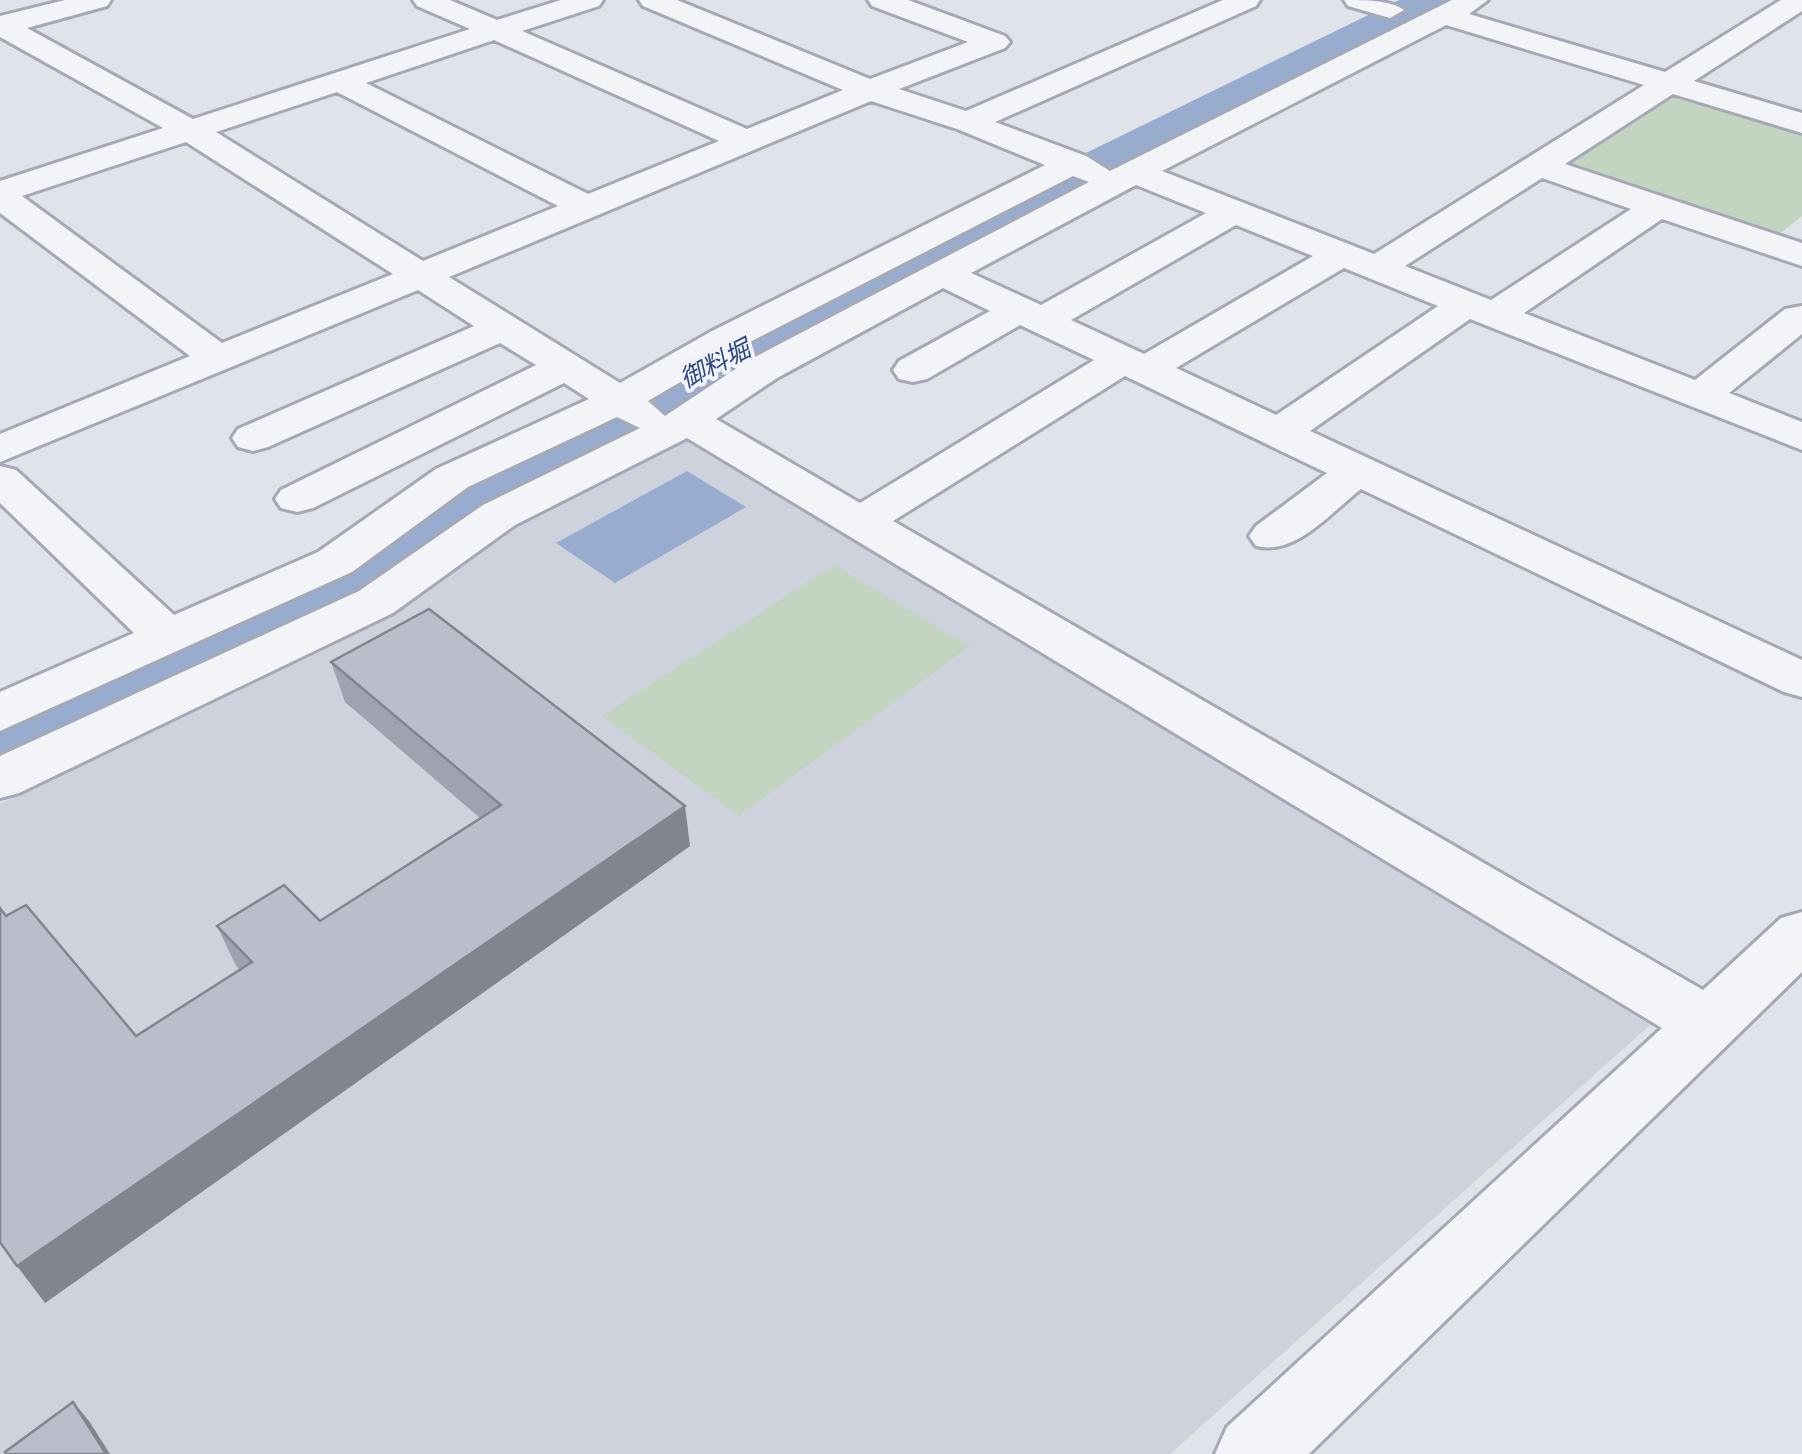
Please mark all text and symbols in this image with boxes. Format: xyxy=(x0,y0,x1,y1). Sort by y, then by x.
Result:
water label: 御料堀 xyxy=(675,332,759,394)

